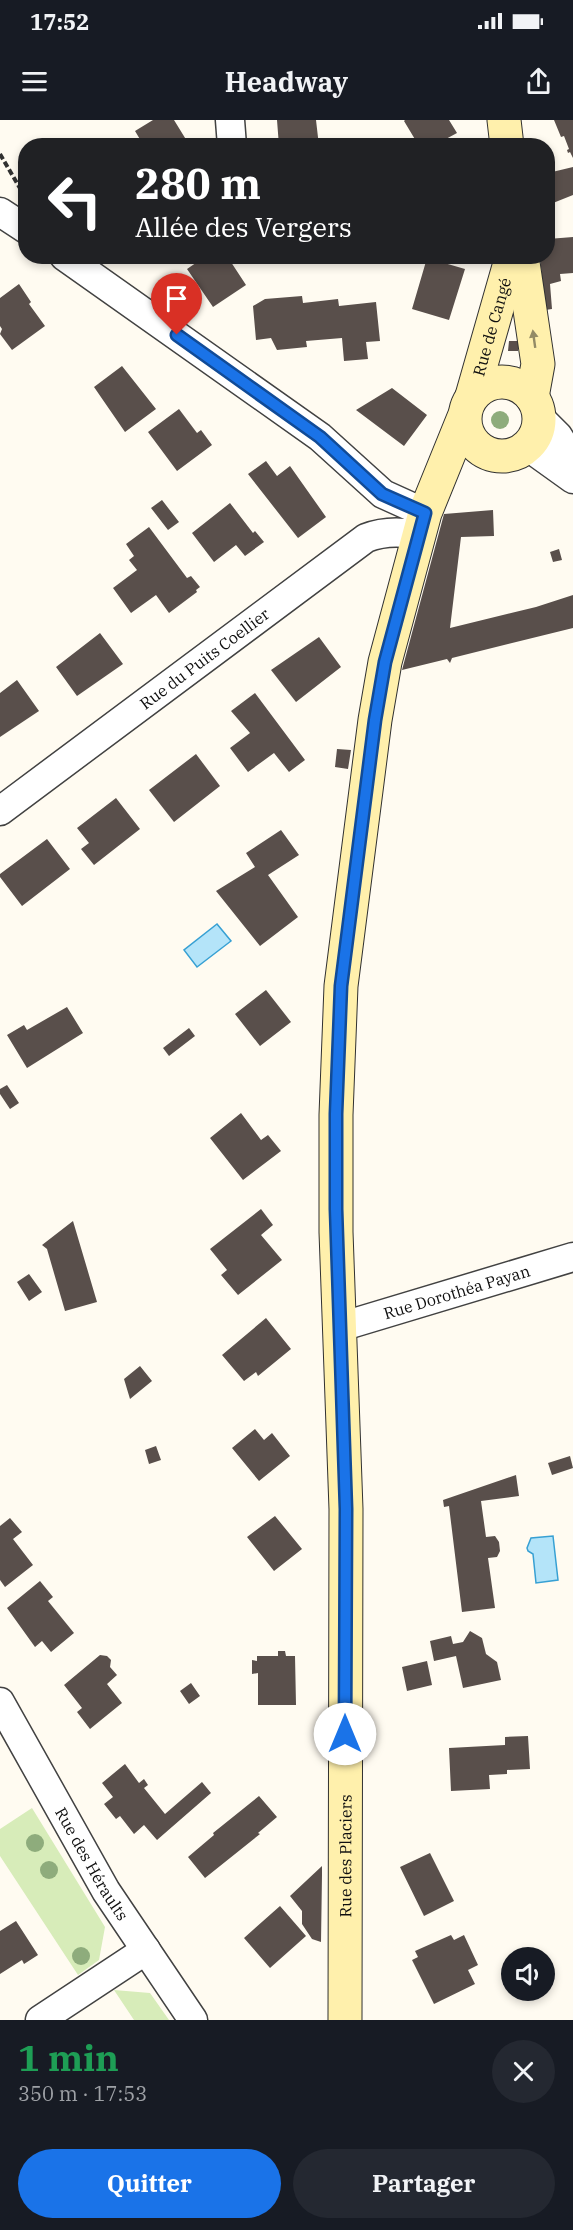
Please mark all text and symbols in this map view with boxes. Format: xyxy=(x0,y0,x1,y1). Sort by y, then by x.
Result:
text: 17:52 xyxy=(30,7,89,36)
text: Headway xyxy=(225,64,348,99)
icon: menu xyxy=(18,65,51,98)
icon: share xyxy=(522,65,555,98)
text: 280 m xyxy=(135,156,261,211)
icon: left xyxy=(36,162,114,240)
text: Allée des Vergers xyxy=(135,209,352,244)
pin xyxy=(151,273,202,335)
street label: Rue de Cangé xyxy=(468,275,515,378)
icon: arrive xyxy=(160,282,193,315)
one-way arrow xyxy=(529,329,538,348)
street label: Rue du Puits Coellier xyxy=(136,604,273,713)
street label: Rue Dorothéa Payan xyxy=(381,1260,532,1323)
position arrow xyxy=(313,1702,377,1766)
street label: Rue des Placiers xyxy=(335,1794,355,1918)
street label: Rue des Héraults xyxy=(51,1804,133,1924)
map controls xyxy=(501,1947,555,2001)
button: sound xyxy=(501,1947,555,2001)
text: 1 min xyxy=(18,2034,119,2081)
button: close xyxy=(492,2040,555,2103)
text: 350 m · 17:53 xyxy=(18,2080,147,2107)
button: Quitter xyxy=(18,2149,281,2218)
button: Partager xyxy=(293,2149,555,2218)

